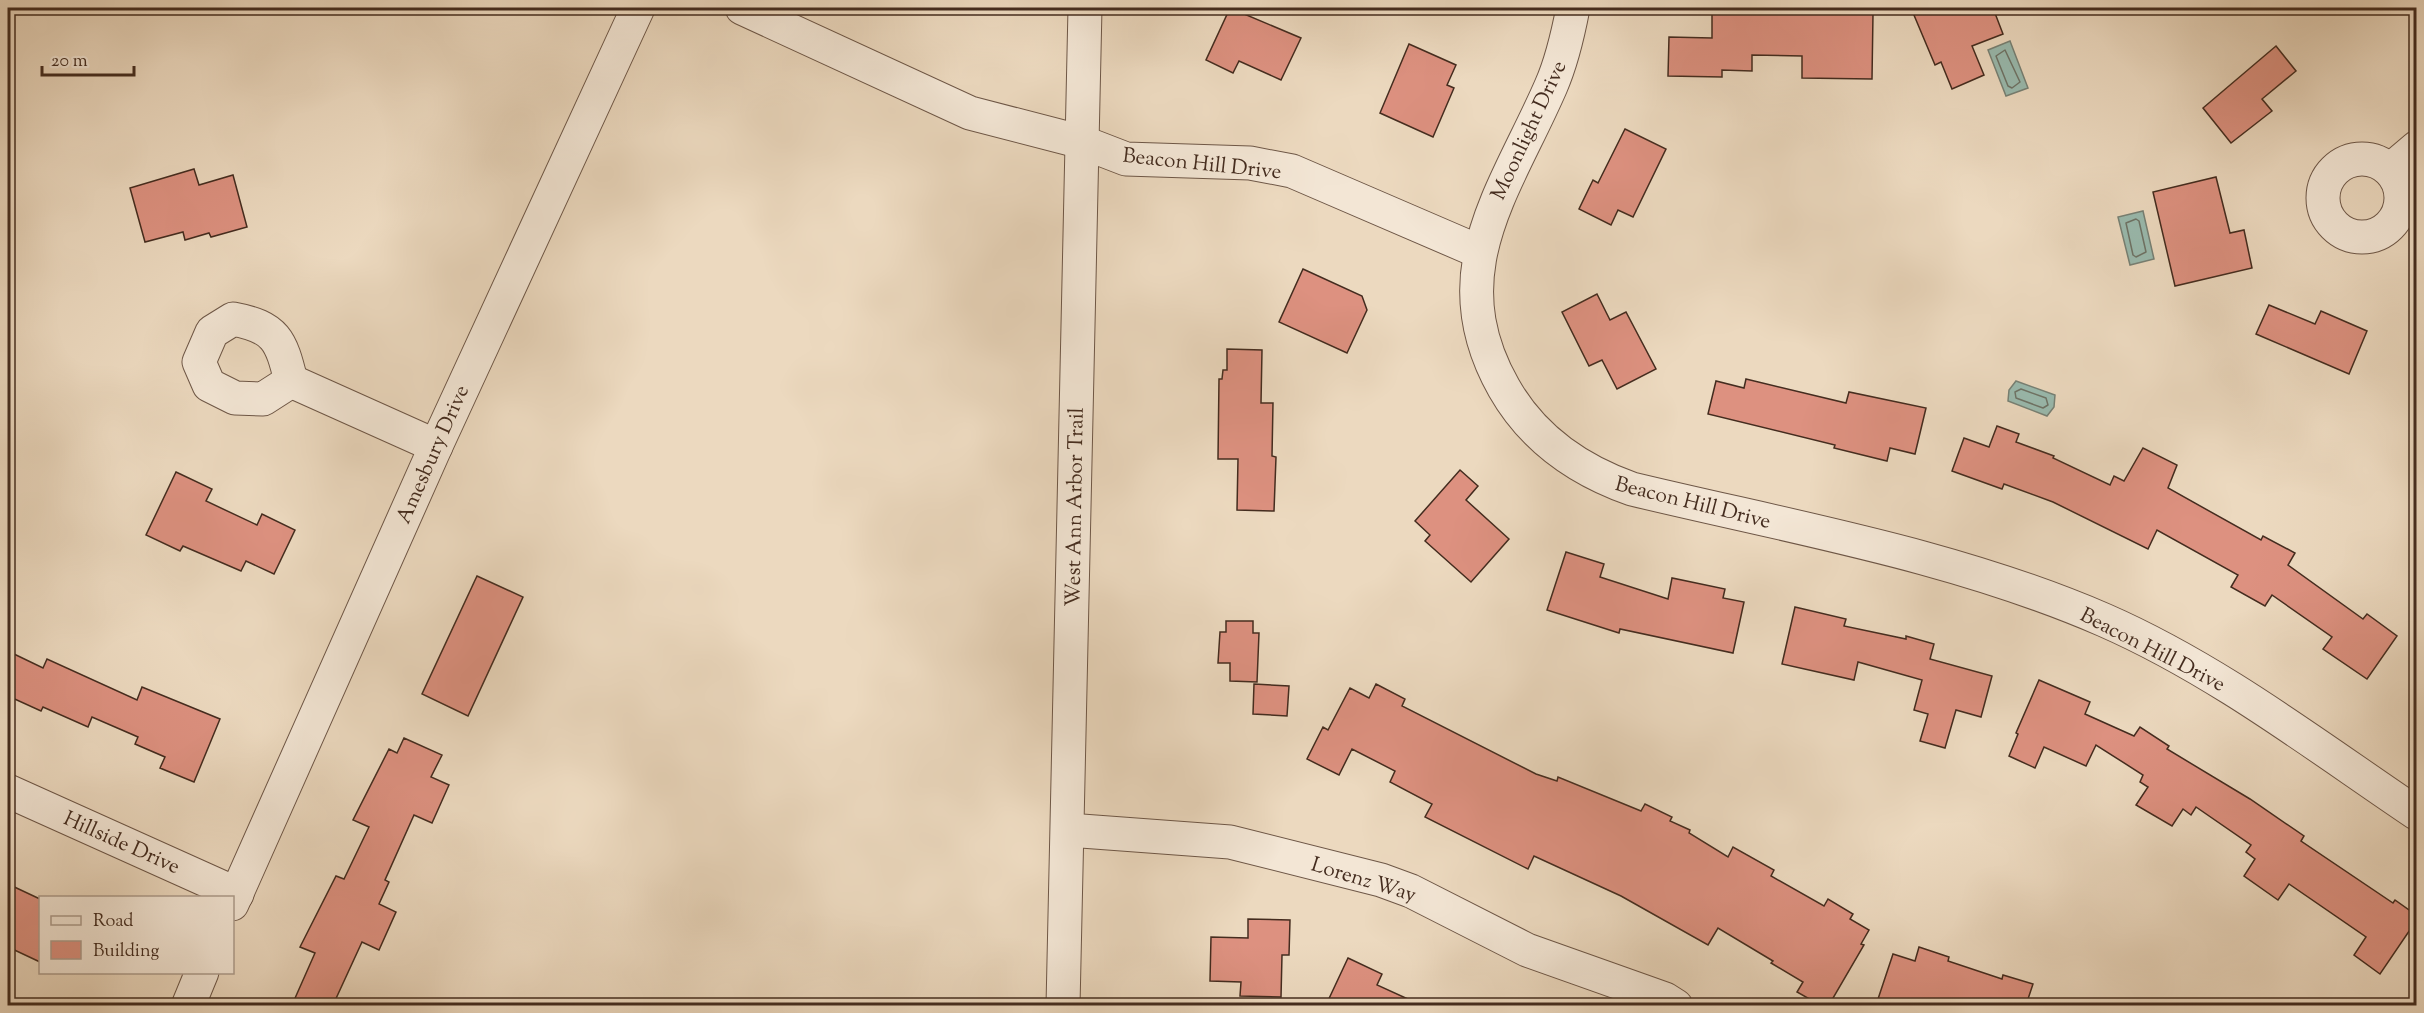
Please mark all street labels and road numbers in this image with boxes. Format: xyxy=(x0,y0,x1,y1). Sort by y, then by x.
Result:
street label: Moonlight Drive xyxy=(1484,56,1575,205)
street label: Beacon Hill Drive xyxy=(1121,142,1283,188)
street label: Amesbury Drive xyxy=(390,381,478,529)
street label: West Ann Arbor Trail xyxy=(1059,407,1093,607)
street label: Beacon Hill Drive xyxy=(1611,470,1774,538)
street label: Beacon Hill Drive xyxy=(2074,601,2230,700)
street label: Hillside Drive xyxy=(58,805,184,883)
street label: Lorenz Way xyxy=(1307,851,1420,911)

